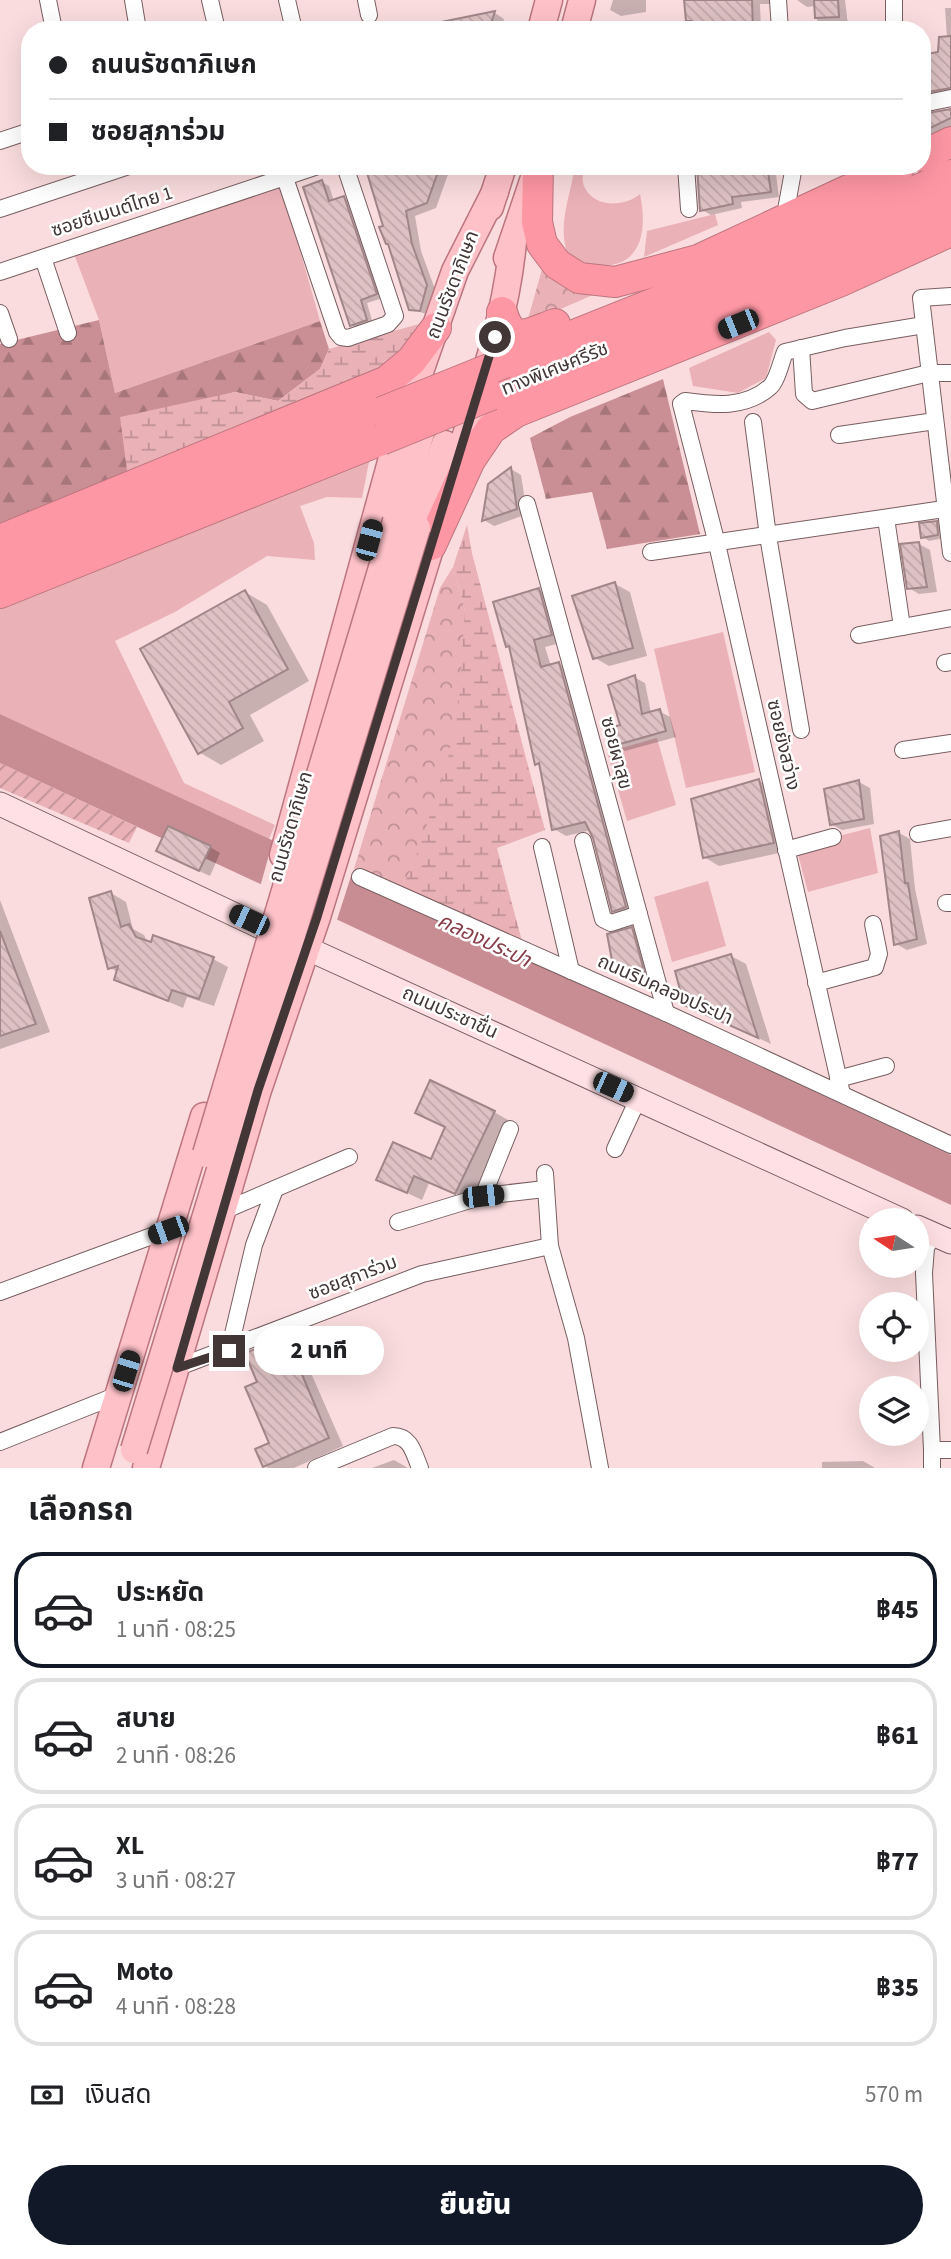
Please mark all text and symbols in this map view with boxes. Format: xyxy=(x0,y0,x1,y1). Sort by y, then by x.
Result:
text: ถนนรัชดาภิเษก xyxy=(91,46,257,83)
text: ซอยสุภาร่วม xyxy=(91,113,225,150)
street label: ซอยซีเมนต์ไทย 1 xyxy=(48,180,176,244)
street label: ถนนรัชดาภิเษก xyxy=(420,227,486,343)
car xyxy=(715,306,762,342)
route start xyxy=(479,321,511,353)
street label: ทางพิเศษศรีรัช xyxy=(497,335,613,403)
car xyxy=(354,517,385,563)
street label: ซอยยังสว่าง xyxy=(759,697,807,793)
street label: ซอยผาสุข xyxy=(593,714,639,792)
street label: ถนนรัชดาภิเษก xyxy=(262,768,320,886)
car xyxy=(226,902,273,938)
water label: คลองประปา xyxy=(433,905,537,975)
street label: ถนนริมคลองประปา xyxy=(593,948,737,1032)
street label: ถนนประชาชื่น xyxy=(398,979,503,1046)
car xyxy=(590,1069,637,1105)
car xyxy=(462,1183,505,1209)
north arrow xyxy=(859,1208,929,1278)
map controls xyxy=(859,1208,929,1446)
car xyxy=(145,1213,192,1247)
street label: ซอยสุภาร่วม xyxy=(305,1249,401,1307)
button: locate xyxy=(859,1292,929,1362)
callout: 2 นาที xyxy=(254,1326,383,1376)
text: 2 นาที xyxy=(290,1334,348,1367)
route end xyxy=(213,1335,245,1367)
car xyxy=(110,1348,143,1394)
button: layers xyxy=(859,1376,929,1446)
text: เลือกรถ xyxy=(28,1487,133,1533)
text: ประหยัด xyxy=(116,1574,204,1611)
icon: car xyxy=(32,1579,95,1642)
text: ฿45 xyxy=(876,1591,919,1628)
text: 1 นาที · 08:25 xyxy=(116,1613,236,1646)
text: สบาย xyxy=(116,1700,176,1737)
icon: car xyxy=(32,1705,95,1768)
text: ฿61 xyxy=(876,1717,919,1754)
text: 2 นาที · 08:26 xyxy=(116,1739,236,1772)
text: XL xyxy=(116,1827,144,1864)
icon: car xyxy=(32,1831,95,1894)
text: ฿77 xyxy=(876,1843,919,1880)
text: 3 นาที · 08:27 xyxy=(116,1864,236,1897)
text: Moto xyxy=(116,1953,173,1990)
icon: car xyxy=(32,1957,95,2020)
text: ฿35 xyxy=(876,1969,919,2006)
text: 4 นาที · 08:28 xyxy=(116,1990,236,2023)
icon: cash xyxy=(28,2076,66,2114)
text: เงินสด xyxy=(84,2076,151,2113)
text: 570 m xyxy=(865,2078,923,2111)
button: ยืนยัน xyxy=(28,2165,923,2245)

